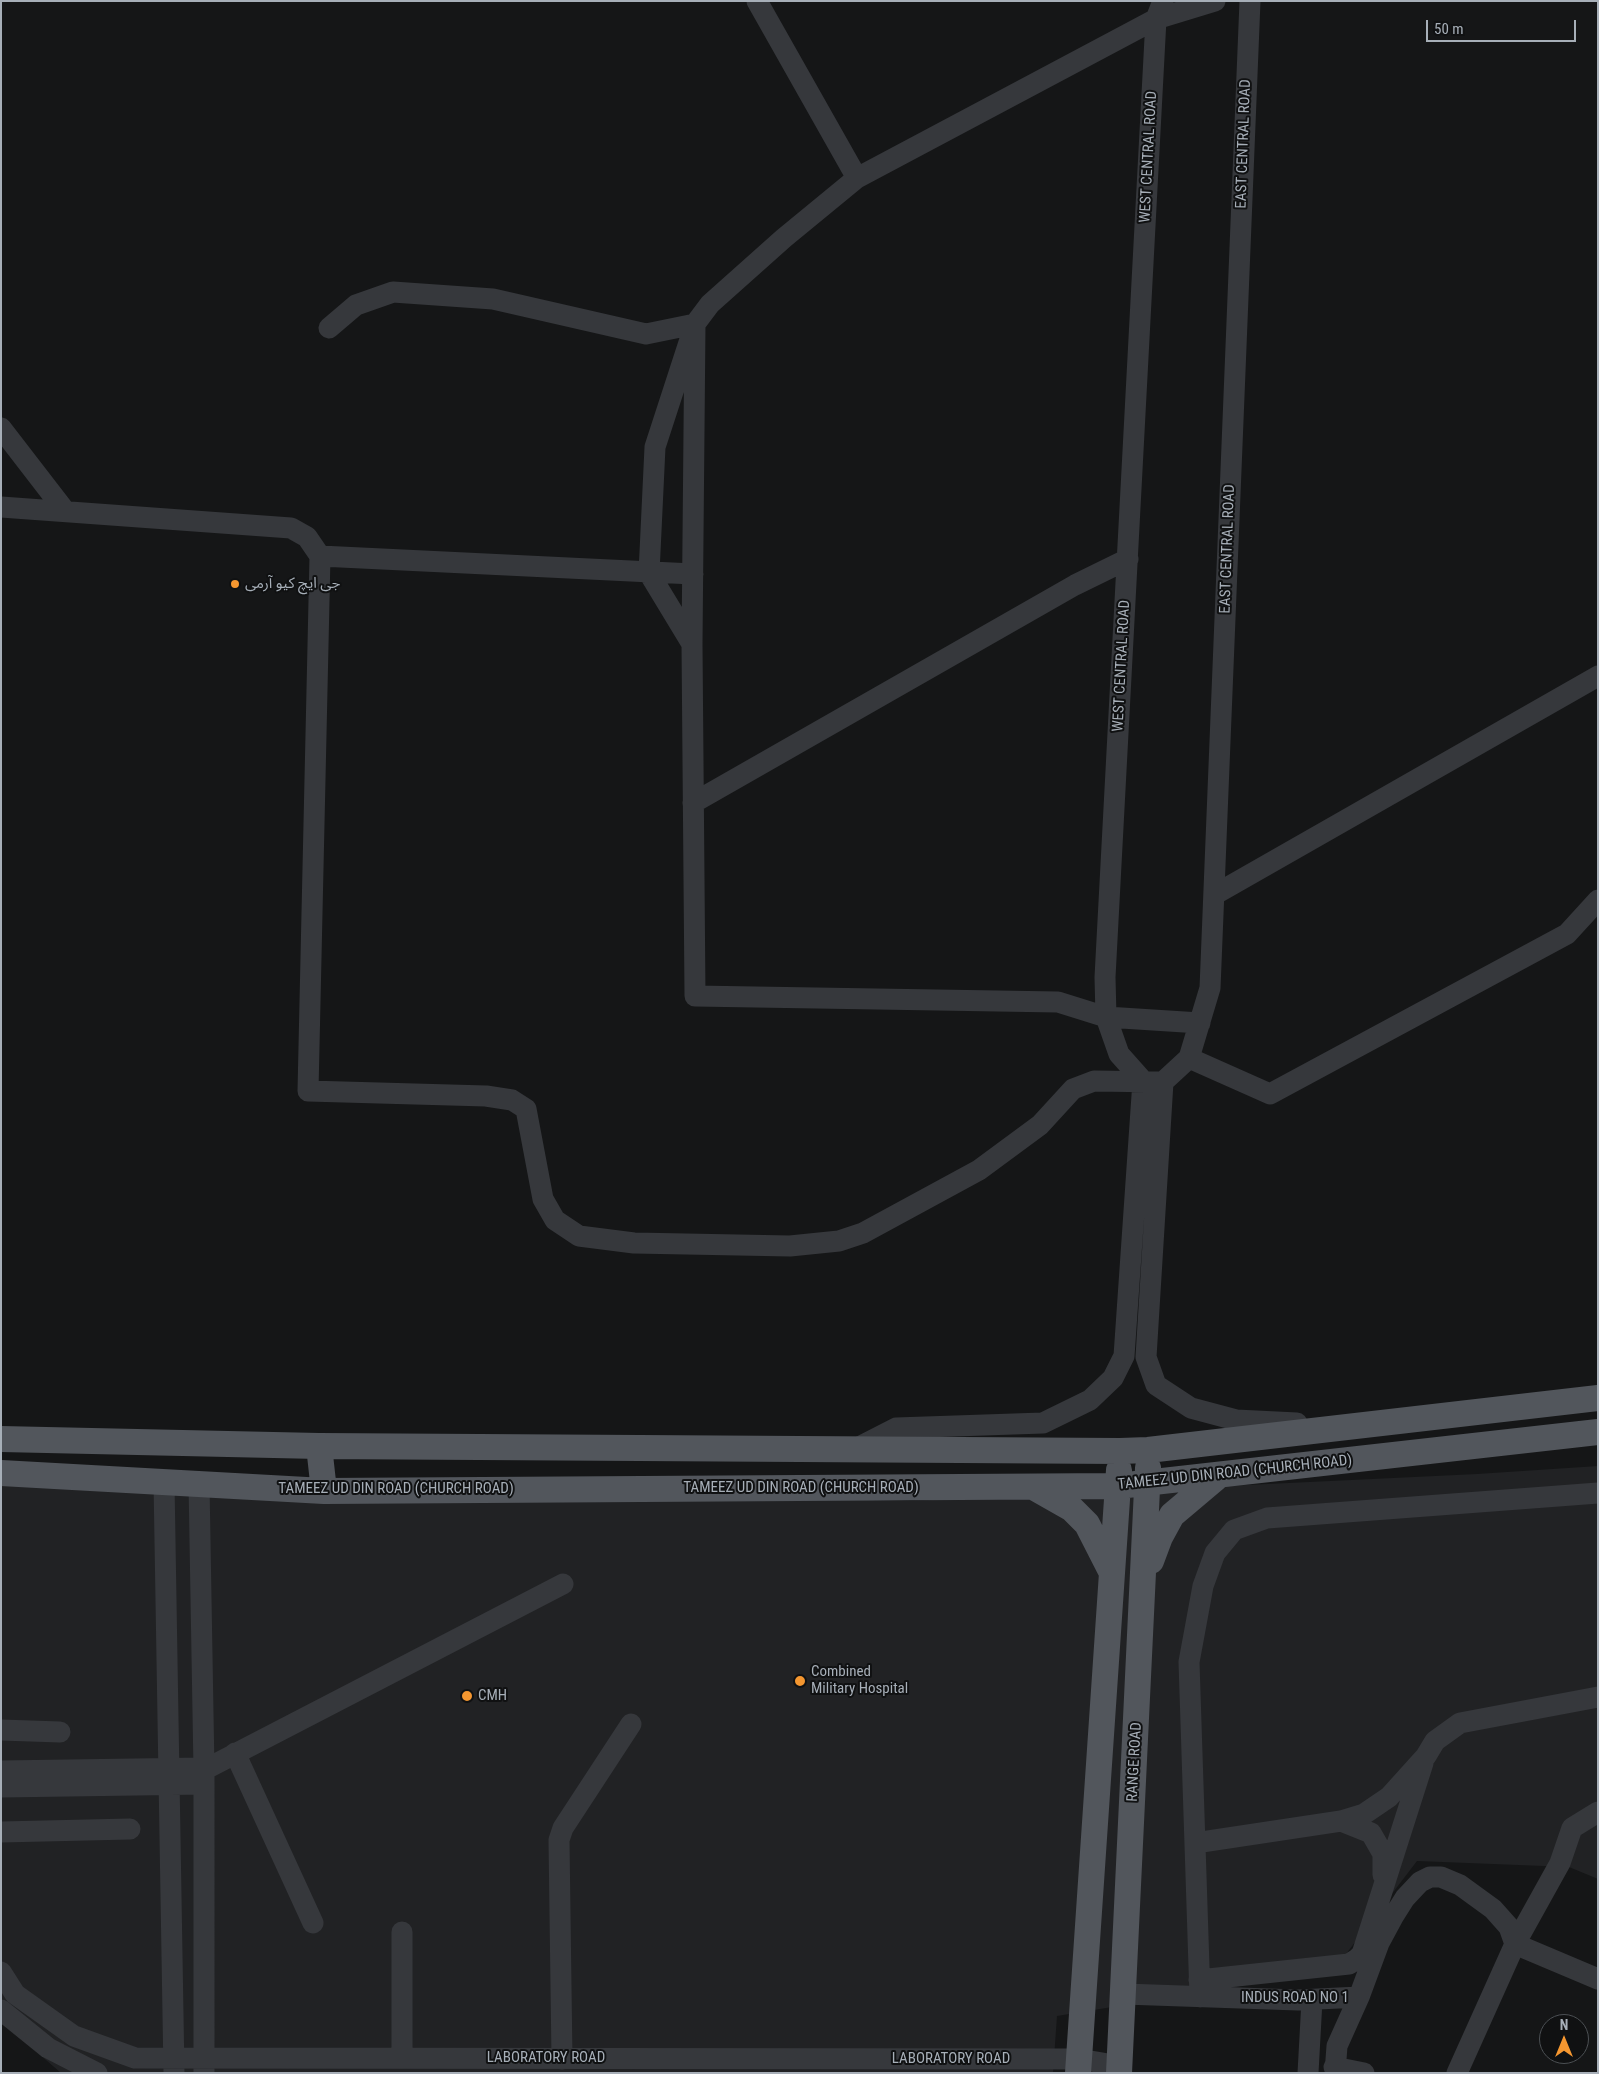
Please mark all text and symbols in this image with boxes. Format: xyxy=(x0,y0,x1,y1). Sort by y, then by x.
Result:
scale bar xyxy=(1429,10,1579,42)
text: 50 m xyxy=(1434,20,1464,38)
street label: EAST CENTRAL ROAD xyxy=(1233,79,1255,209)
street label: WEST CENTRAL ROAD xyxy=(1137,91,1161,223)
street label: EAST CENTRAL ROAD xyxy=(1217,484,1239,614)
place label: جی ایچ کیو آرمی xyxy=(245,575,340,593)
marker: جی ایچ کیو آرمی xyxy=(229,578,241,590)
street label: WEST CENTRAL ROAD xyxy=(1110,600,1134,732)
street label: TAMEEZ UD DIN ROAD (CHURCH ROAD) xyxy=(1117,1452,1353,1494)
street label: TAMEEZ UD DIN ROAD (CHURCH ROAD) xyxy=(683,1479,919,1497)
street label: TAMEEZ UD DIN ROAD (CHURCH ROAD) xyxy=(278,1480,514,1498)
place label: Combined Military Hospital xyxy=(811,1663,908,1698)
marker: Combined Military Hospital xyxy=(793,1674,807,1688)
place label: CMH xyxy=(478,1687,507,1705)
marker: CMH xyxy=(460,1689,474,1703)
street label: RANGE ROAD xyxy=(1124,1722,1146,1802)
street label: INDUS ROAD NO 1 xyxy=(1241,1989,1349,2007)
north arrow xyxy=(1539,2014,1589,2064)
text: N xyxy=(1560,2017,1568,2033)
street label: LABORATORY ROAD xyxy=(487,2049,605,2067)
street label: LABORATORY ROAD xyxy=(892,2050,1010,2068)

